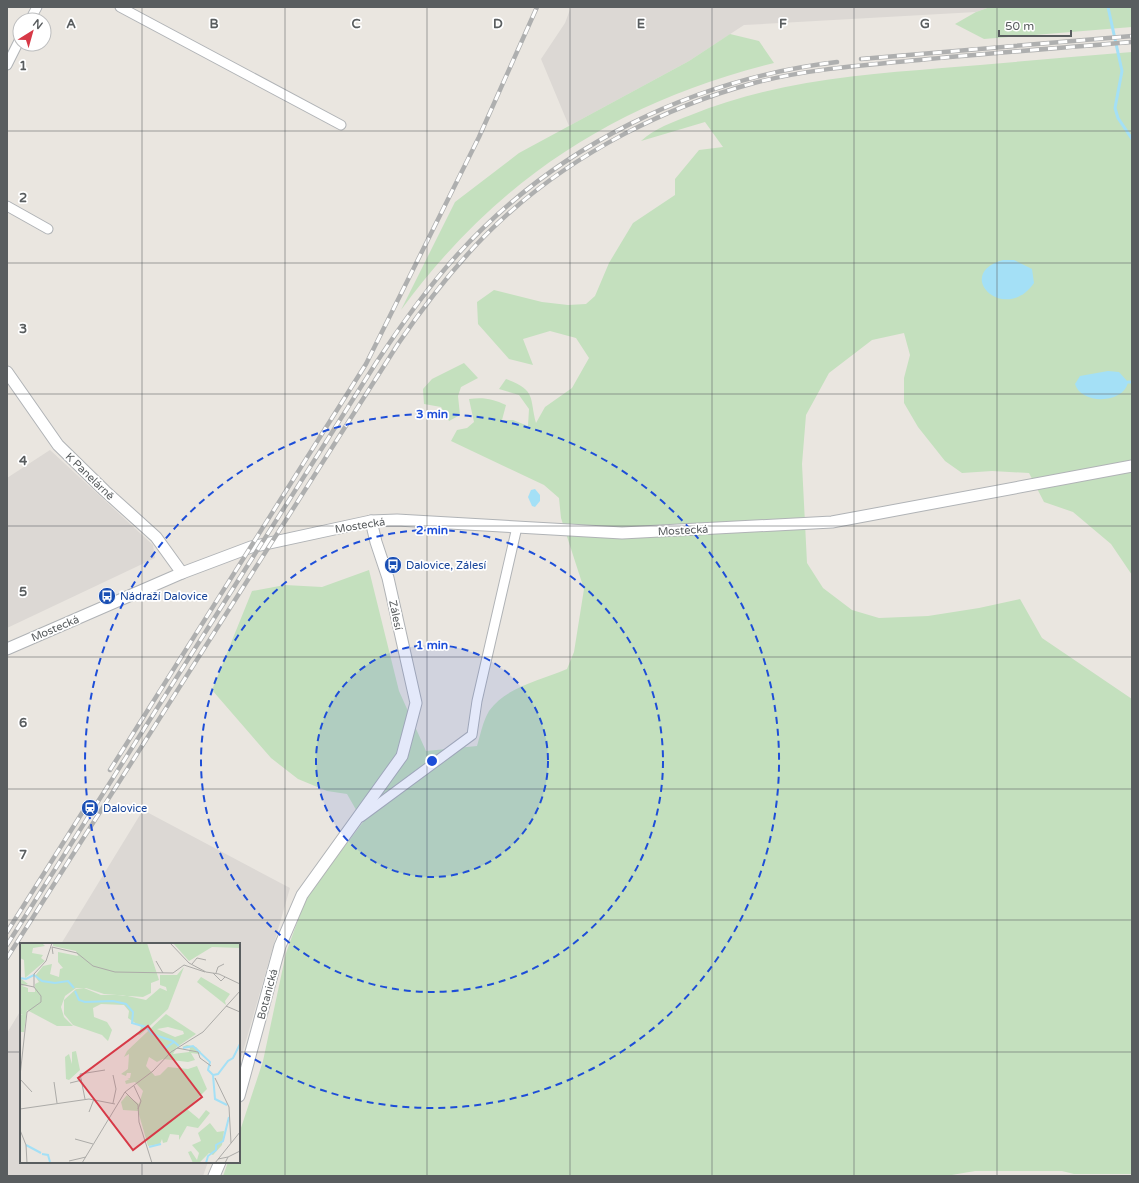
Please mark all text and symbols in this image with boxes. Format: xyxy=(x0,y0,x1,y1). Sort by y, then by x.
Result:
north arrow xyxy=(12,12,52,52)
scale bar xyxy=(999,12,1071,38)
text: A xyxy=(66,16,76,32)
text: B xyxy=(209,16,219,32)
text: C xyxy=(351,16,361,32)
text: D xyxy=(493,16,503,32)
text: E xyxy=(637,16,645,32)
text: F xyxy=(779,16,787,32)
text: G xyxy=(920,16,930,32)
text: N xyxy=(30,17,45,32)
text: 50 m xyxy=(1005,19,1034,33)
text: 1 xyxy=(19,58,27,74)
text: 2 xyxy=(19,190,27,206)
text: 3 xyxy=(19,321,27,337)
text: 3 min xyxy=(416,407,448,421)
street label: K Panelárně xyxy=(63,450,117,503)
text: 4 xyxy=(19,453,28,469)
street label: Mostecká xyxy=(334,515,386,536)
text: 2 min xyxy=(416,523,448,537)
street label: Mostecká xyxy=(657,523,709,538)
bus stop icon: Dalovice, Zálesí xyxy=(383,555,403,575)
place label: Dalovice, Zálesí xyxy=(406,559,486,572)
text: 5 xyxy=(19,584,27,600)
bus stop icon: Nádraží Dalovice xyxy=(97,586,117,606)
place label: Nádraží Dalovice xyxy=(120,590,208,603)
street label: Zálesí xyxy=(386,599,405,631)
street label: Mostecká xyxy=(29,613,81,644)
text: 1 min xyxy=(416,638,448,652)
text: 6 xyxy=(19,715,27,731)
centre of rings xyxy=(425,754,439,768)
station icon: Dalovice xyxy=(80,798,100,818)
place label: Dalovice xyxy=(103,802,147,815)
text: 7 xyxy=(19,847,27,863)
inset map xyxy=(20,943,240,1163)
street label: Botanická xyxy=(254,967,280,1021)

